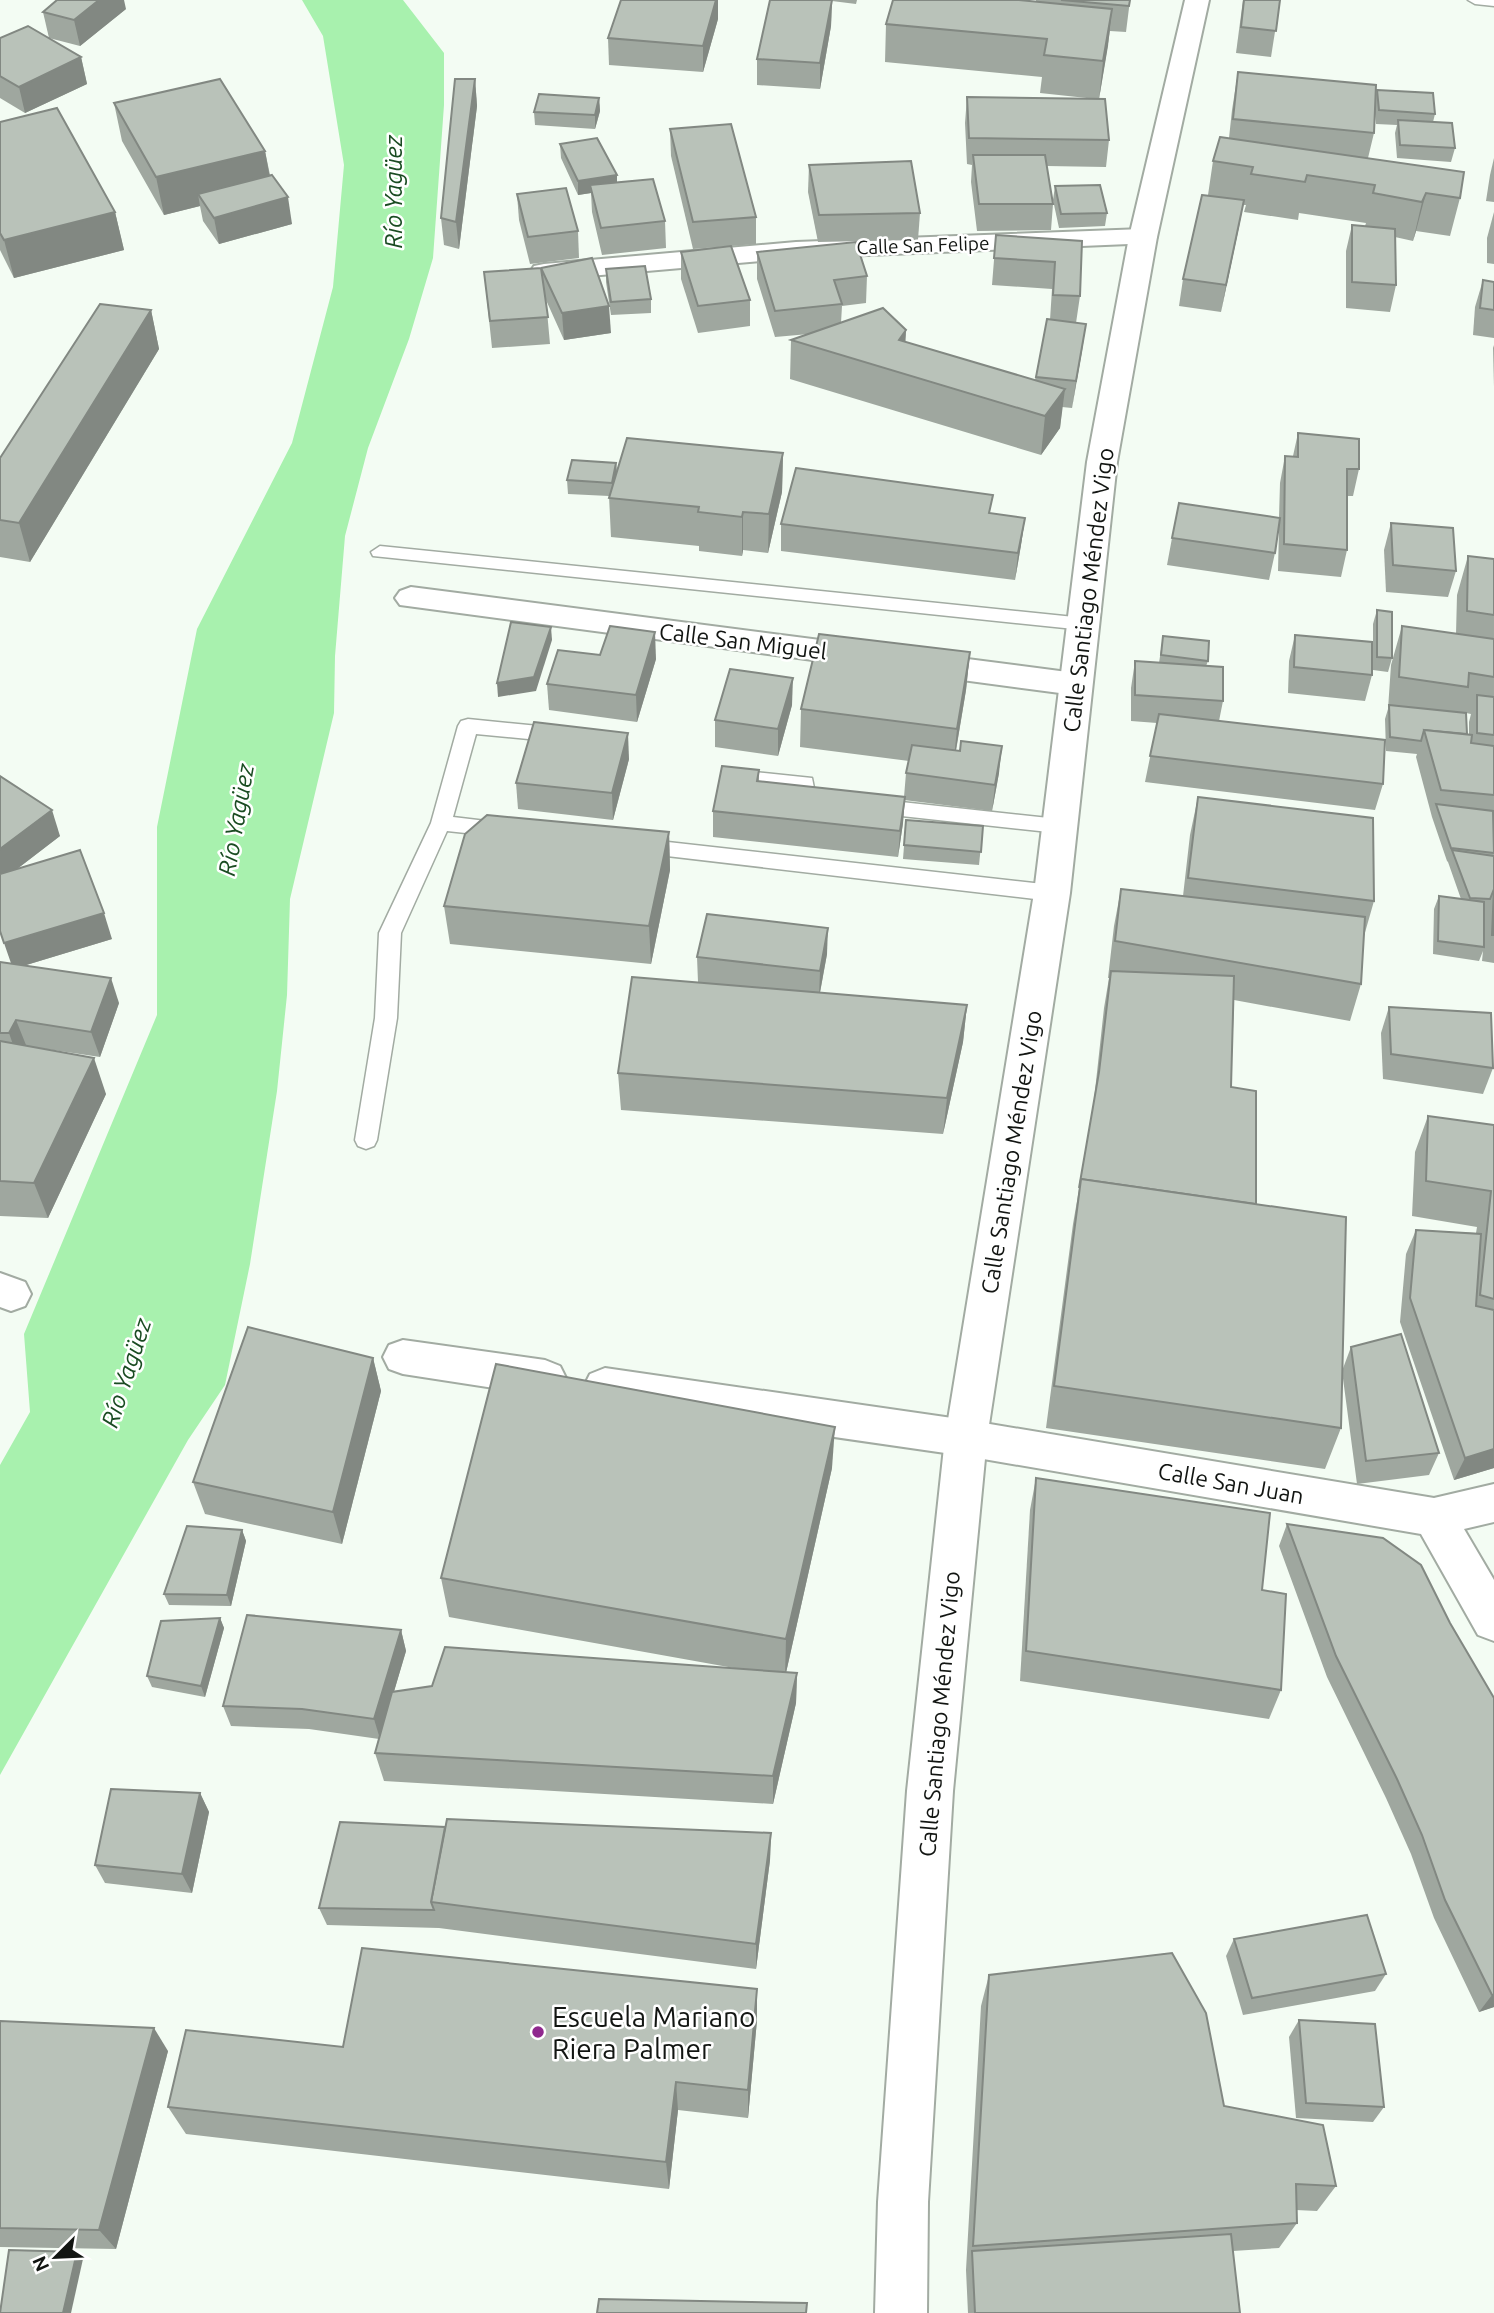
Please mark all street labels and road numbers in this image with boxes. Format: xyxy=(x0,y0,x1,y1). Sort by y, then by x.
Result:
street label: Calle San Felipe xyxy=(856,232,990,258)
street label: Calle Santiago Méndez Vigo xyxy=(1058,446,1118,734)
street label: Calle San Miguel xyxy=(658,618,828,664)
street label: Calle Santiago Méndez Vigo xyxy=(976,1008,1046,1296)
street label: Calle San Juan xyxy=(1156,1458,1306,1508)
street label: Calle Santiago Méndez Vigo xyxy=(914,1570,964,1858)

